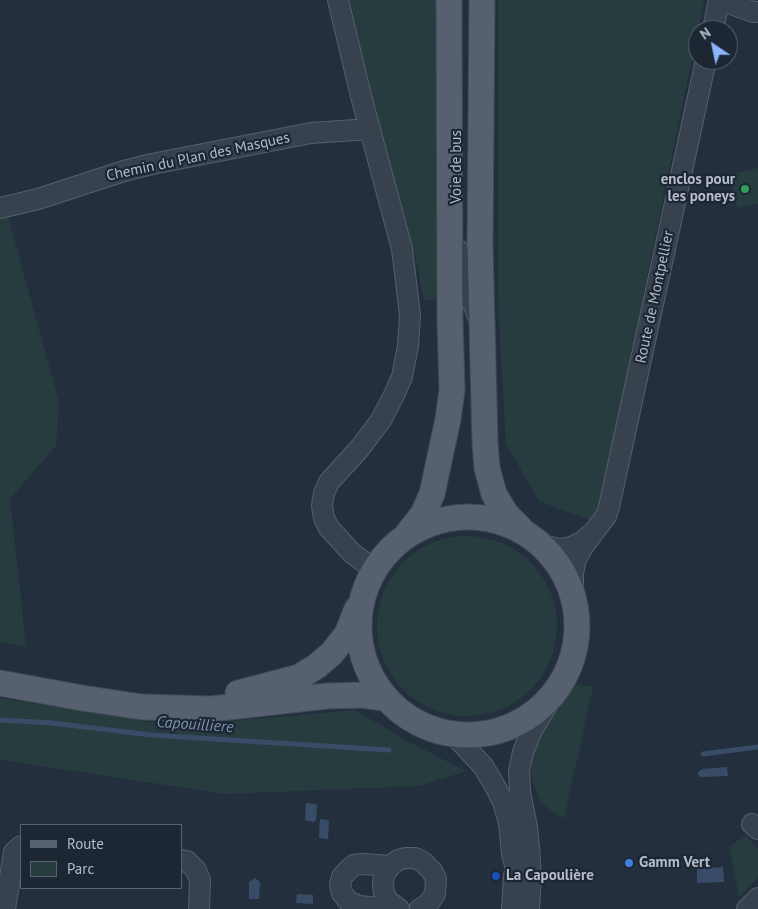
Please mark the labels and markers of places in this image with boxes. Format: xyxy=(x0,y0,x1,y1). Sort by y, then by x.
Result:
place label: enclos pour les poneys xyxy=(661,171,735,206)
marker: enclos pour les poneys xyxy=(739,183,751,195)
place label: Gamm Vert xyxy=(639,854,710,872)
marker: Gamm Vert xyxy=(623,857,635,869)
place label: La Capoulière xyxy=(506,867,594,885)
marker: La Capoulière xyxy=(490,870,502,882)

